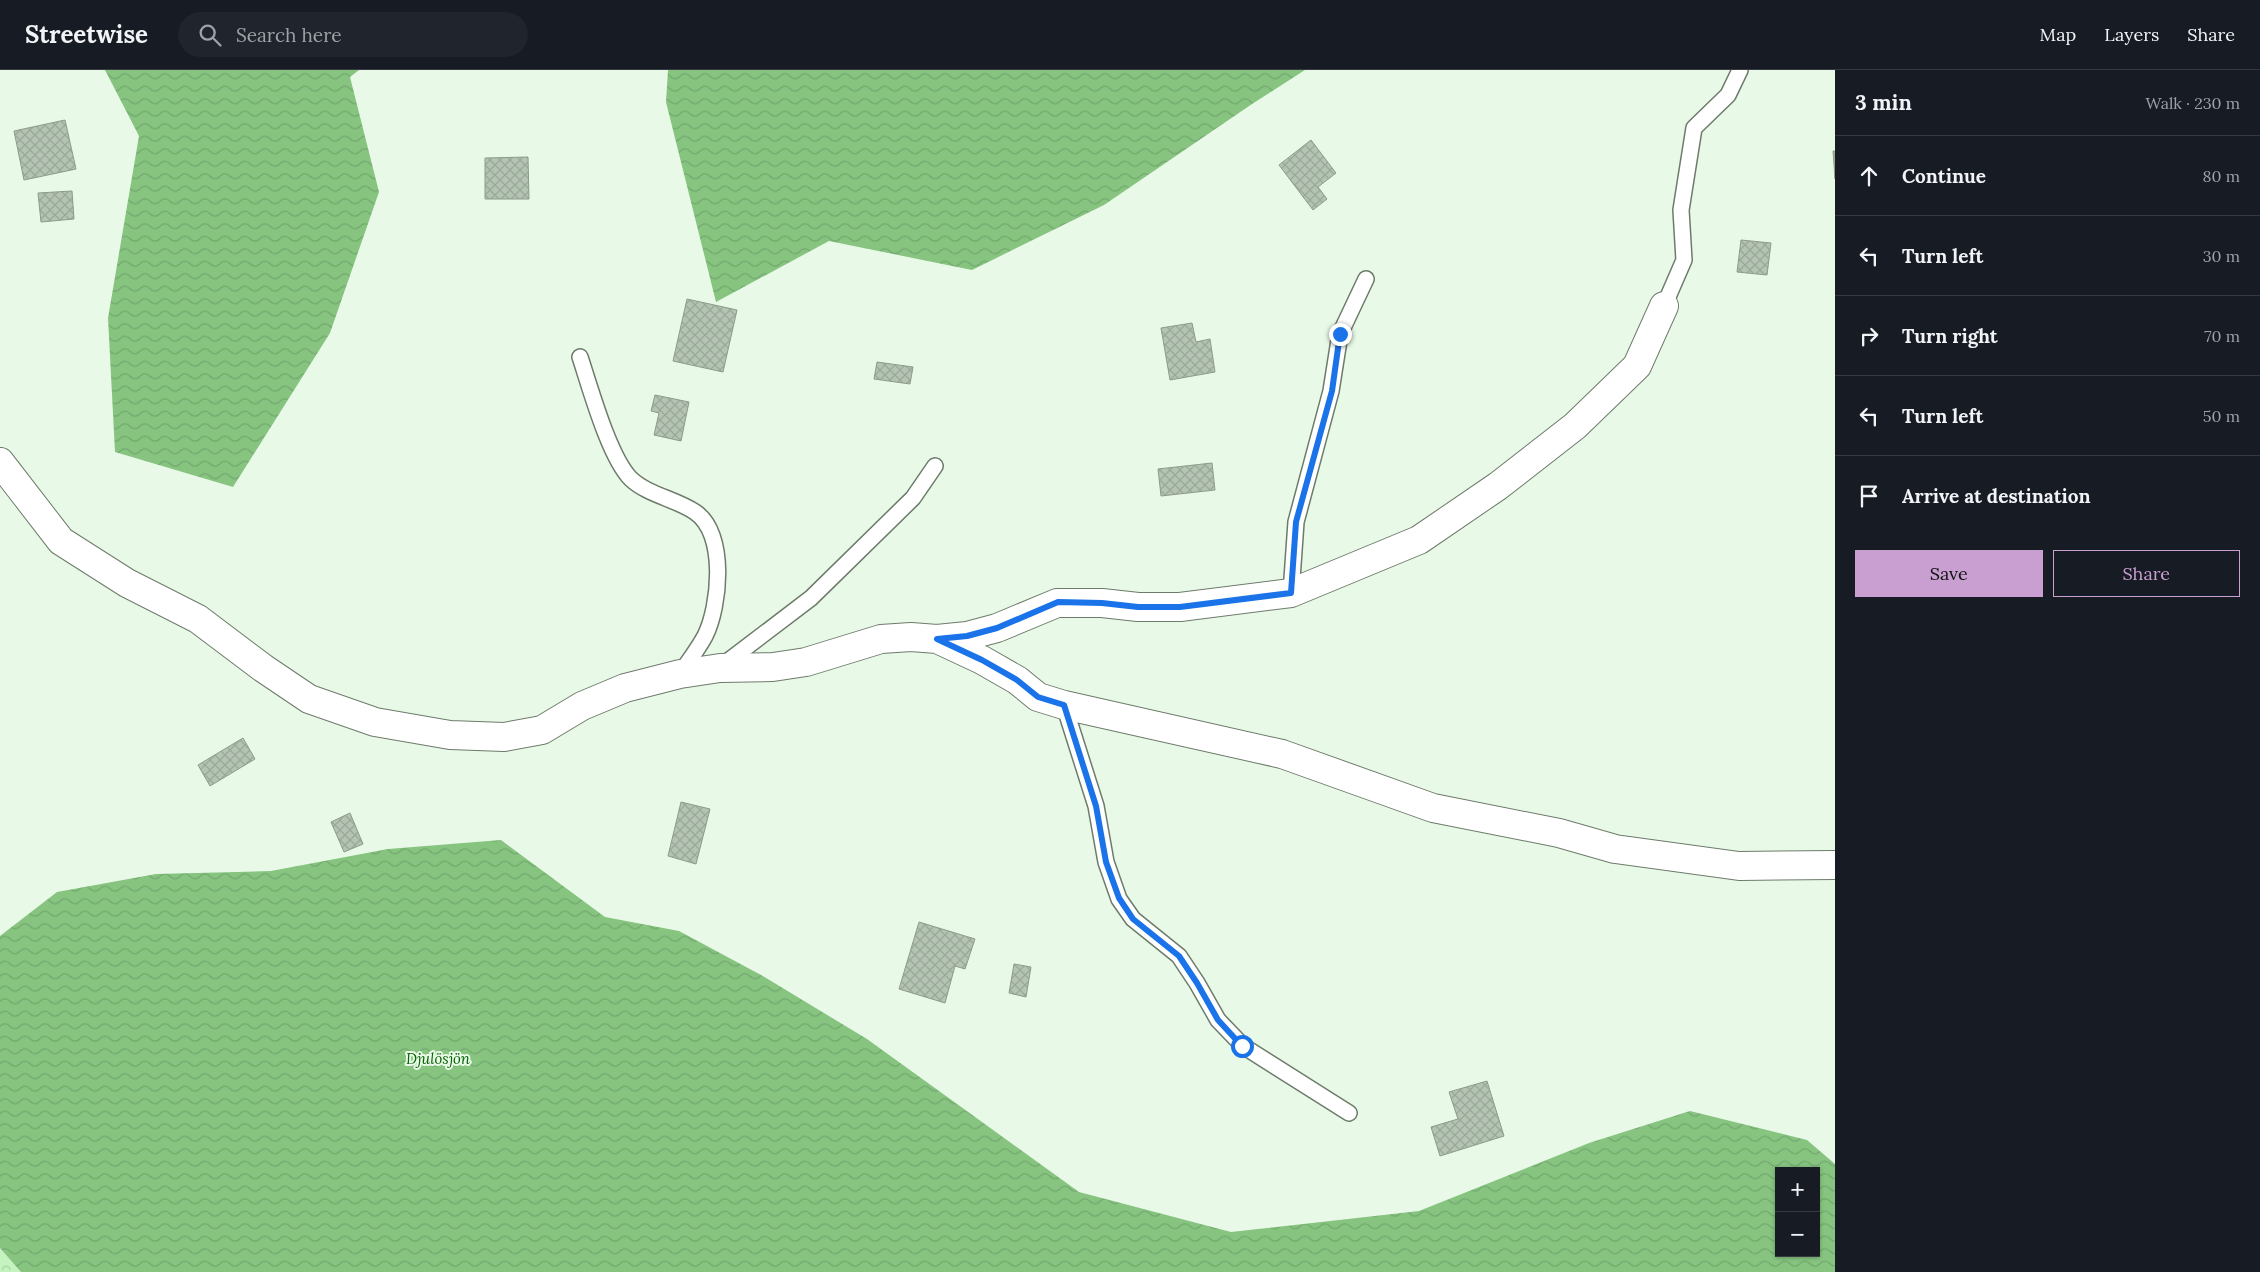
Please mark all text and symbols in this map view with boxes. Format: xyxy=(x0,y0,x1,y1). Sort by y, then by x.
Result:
search box xyxy=(178,12,528,57)
text: Streetwise xyxy=(25,19,148,50)
icon: search xyxy=(196,21,224,49)
text: Search here xyxy=(236,23,342,47)
text: Map xyxy=(2040,23,2076,46)
text: Layers xyxy=(2104,23,2159,46)
text: Share xyxy=(2187,23,2235,46)
text: 3 min xyxy=(1855,89,1912,116)
text: Walk · 230 m xyxy=(2145,93,2240,113)
icon: ahead xyxy=(1855,162,1883,190)
text: Continue xyxy=(1902,164,1986,188)
text: 80 m xyxy=(2203,166,2240,186)
icon: left xyxy=(1855,242,1883,270)
text: Turn left xyxy=(1902,244,1983,268)
text: 30 m xyxy=(2203,246,2240,266)
icon: right xyxy=(1855,322,1883,350)
route end xyxy=(1329,323,1352,346)
text: Turn right xyxy=(1902,324,1998,348)
text: 70 m xyxy=(2204,326,2240,346)
icon: left xyxy=(1855,402,1883,430)
text: Turn left xyxy=(1902,404,1983,428)
text: 50 m xyxy=(2203,406,2240,426)
icon: arrive xyxy=(1855,482,1883,510)
text: Arrive at destination xyxy=(1902,484,2091,508)
button: Save xyxy=(1855,550,2043,597)
button: Share xyxy=(2053,550,2240,597)
route start xyxy=(1231,1035,1254,1058)
water label: Djulösjön xyxy=(406,1049,471,1068)
map controls xyxy=(1775,1167,1820,1257)
button: + xyxy=(1775,1167,1820,1212)
button: − xyxy=(1775,1212,1820,1257)

